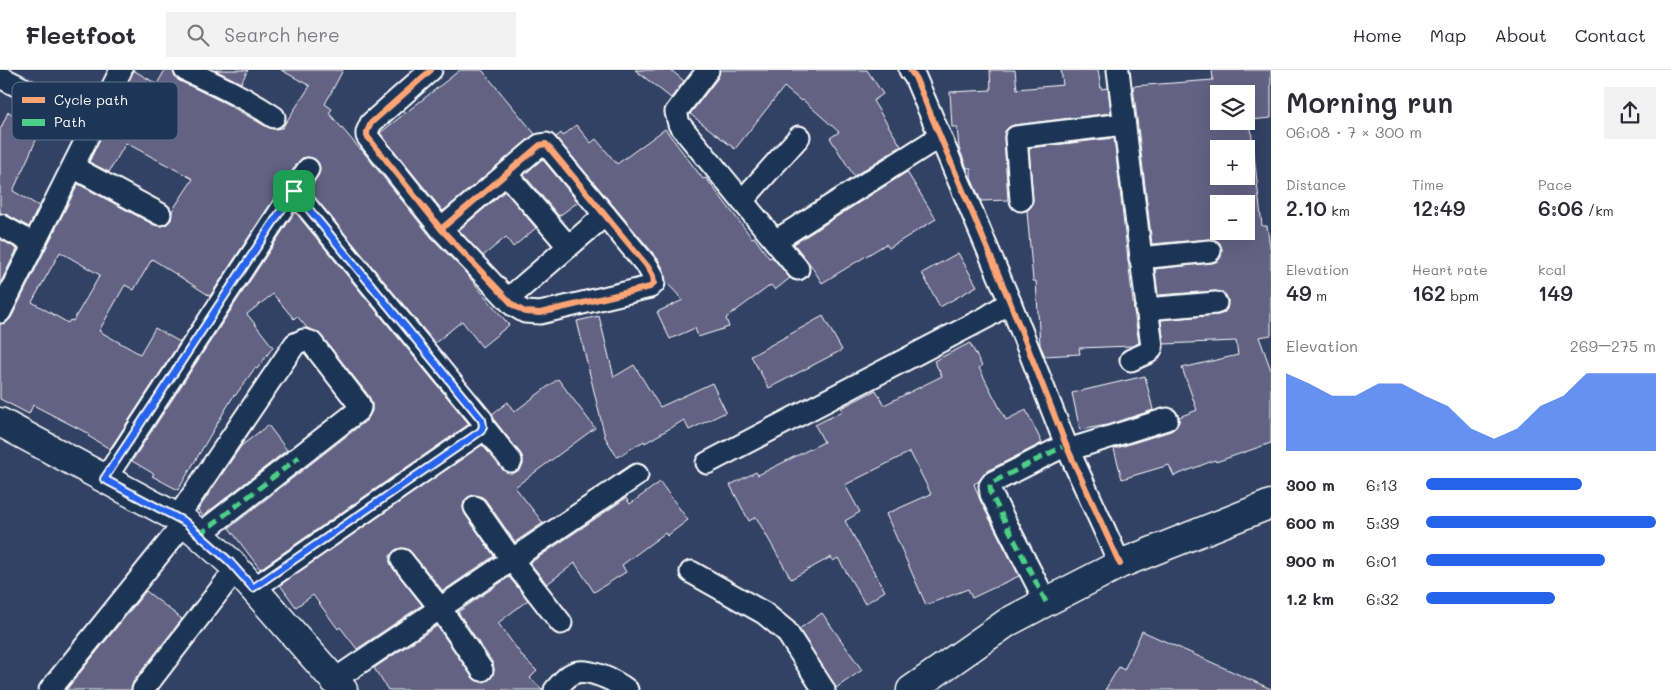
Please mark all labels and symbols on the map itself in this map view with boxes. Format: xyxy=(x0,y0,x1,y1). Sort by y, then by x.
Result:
legend xyxy=(12,82,178,140)
text: Cycle path xyxy=(54,90,128,109)
text: Path xyxy=(54,112,85,131)
pin xyxy=(273,170,315,212)

